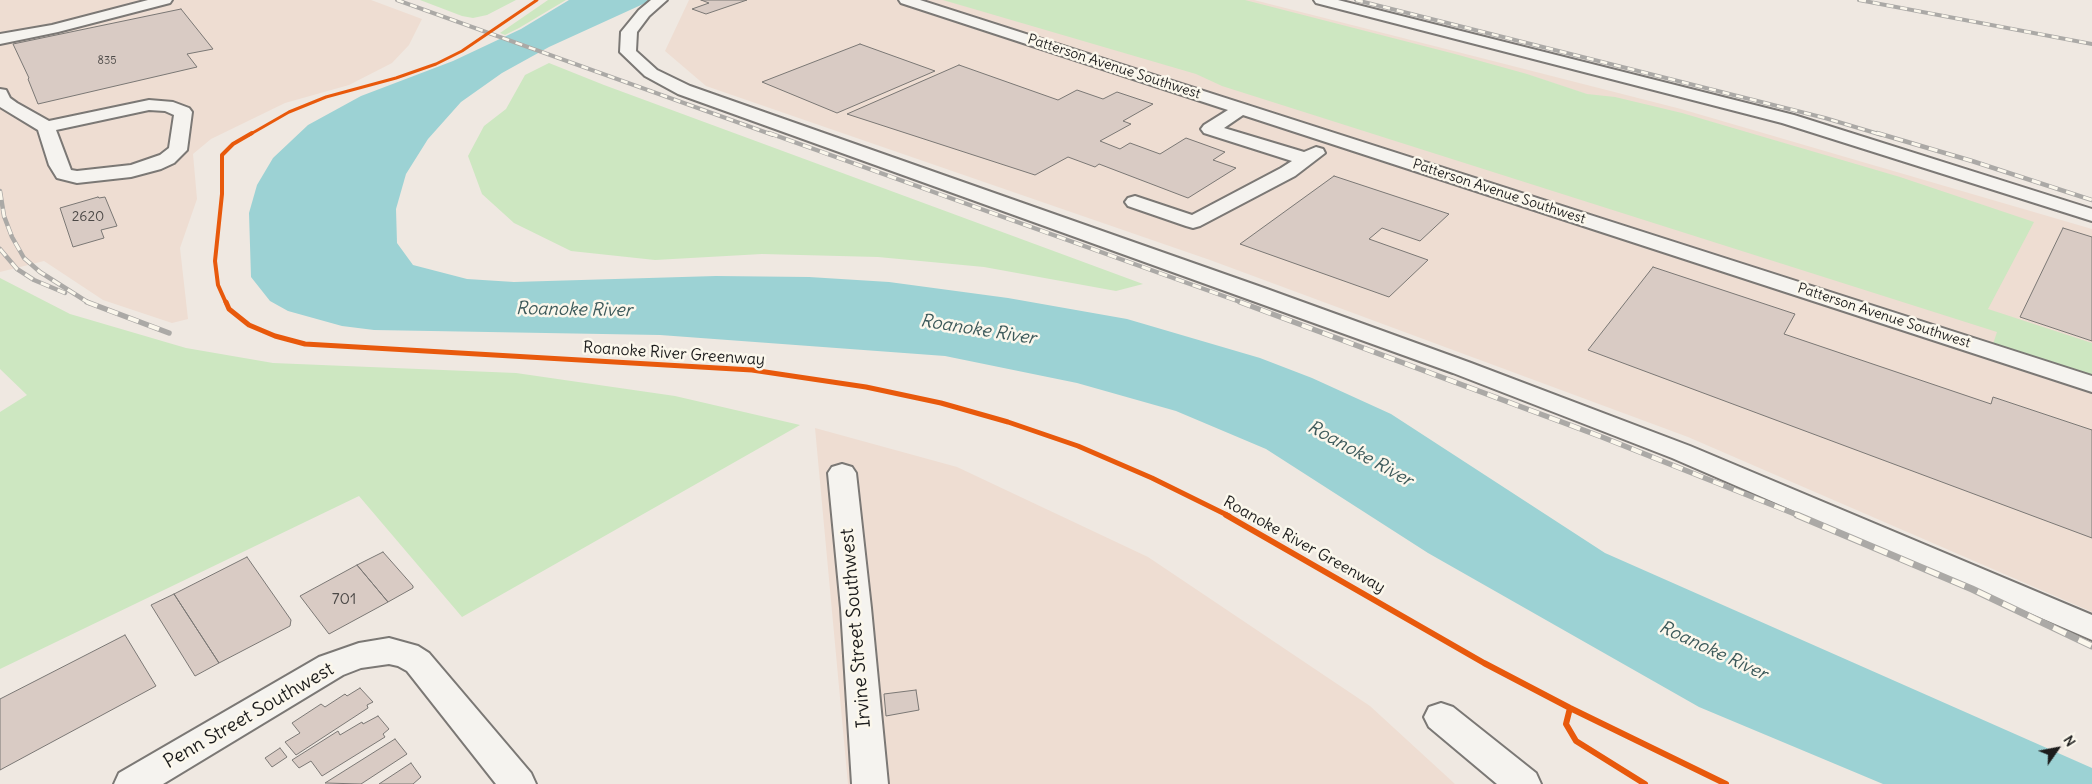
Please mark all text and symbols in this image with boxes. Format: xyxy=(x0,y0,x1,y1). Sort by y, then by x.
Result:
street label: Patterson Avenue Southwest xyxy=(1025,31,1203,103)
house number: 835 xyxy=(98,54,116,68)
street label: Patterson Avenue Southwest xyxy=(1410,156,1588,228)
house number: 2620 xyxy=(72,209,104,225)
street label: Patterson Avenue Southwest xyxy=(1795,280,1973,352)
water label: Roanoke River xyxy=(516,298,632,322)
water label: Roanoke River xyxy=(919,310,1037,350)
street label: Roanoke River Greenway xyxy=(583,338,765,370)
water label: Roanoke River xyxy=(1304,416,1416,492)
street label: Roanoke River Greenway xyxy=(1220,492,1388,598)
street label: Irvine Street Southwest xyxy=(836,527,876,729)
house number: 701 xyxy=(332,589,356,609)
water label: Roanoke River xyxy=(1656,617,1770,685)
street label: Penn Street Southwest xyxy=(160,658,338,774)
north arrow xyxy=(2032,724,2082,774)
text: N xyxy=(2059,732,2080,750)

